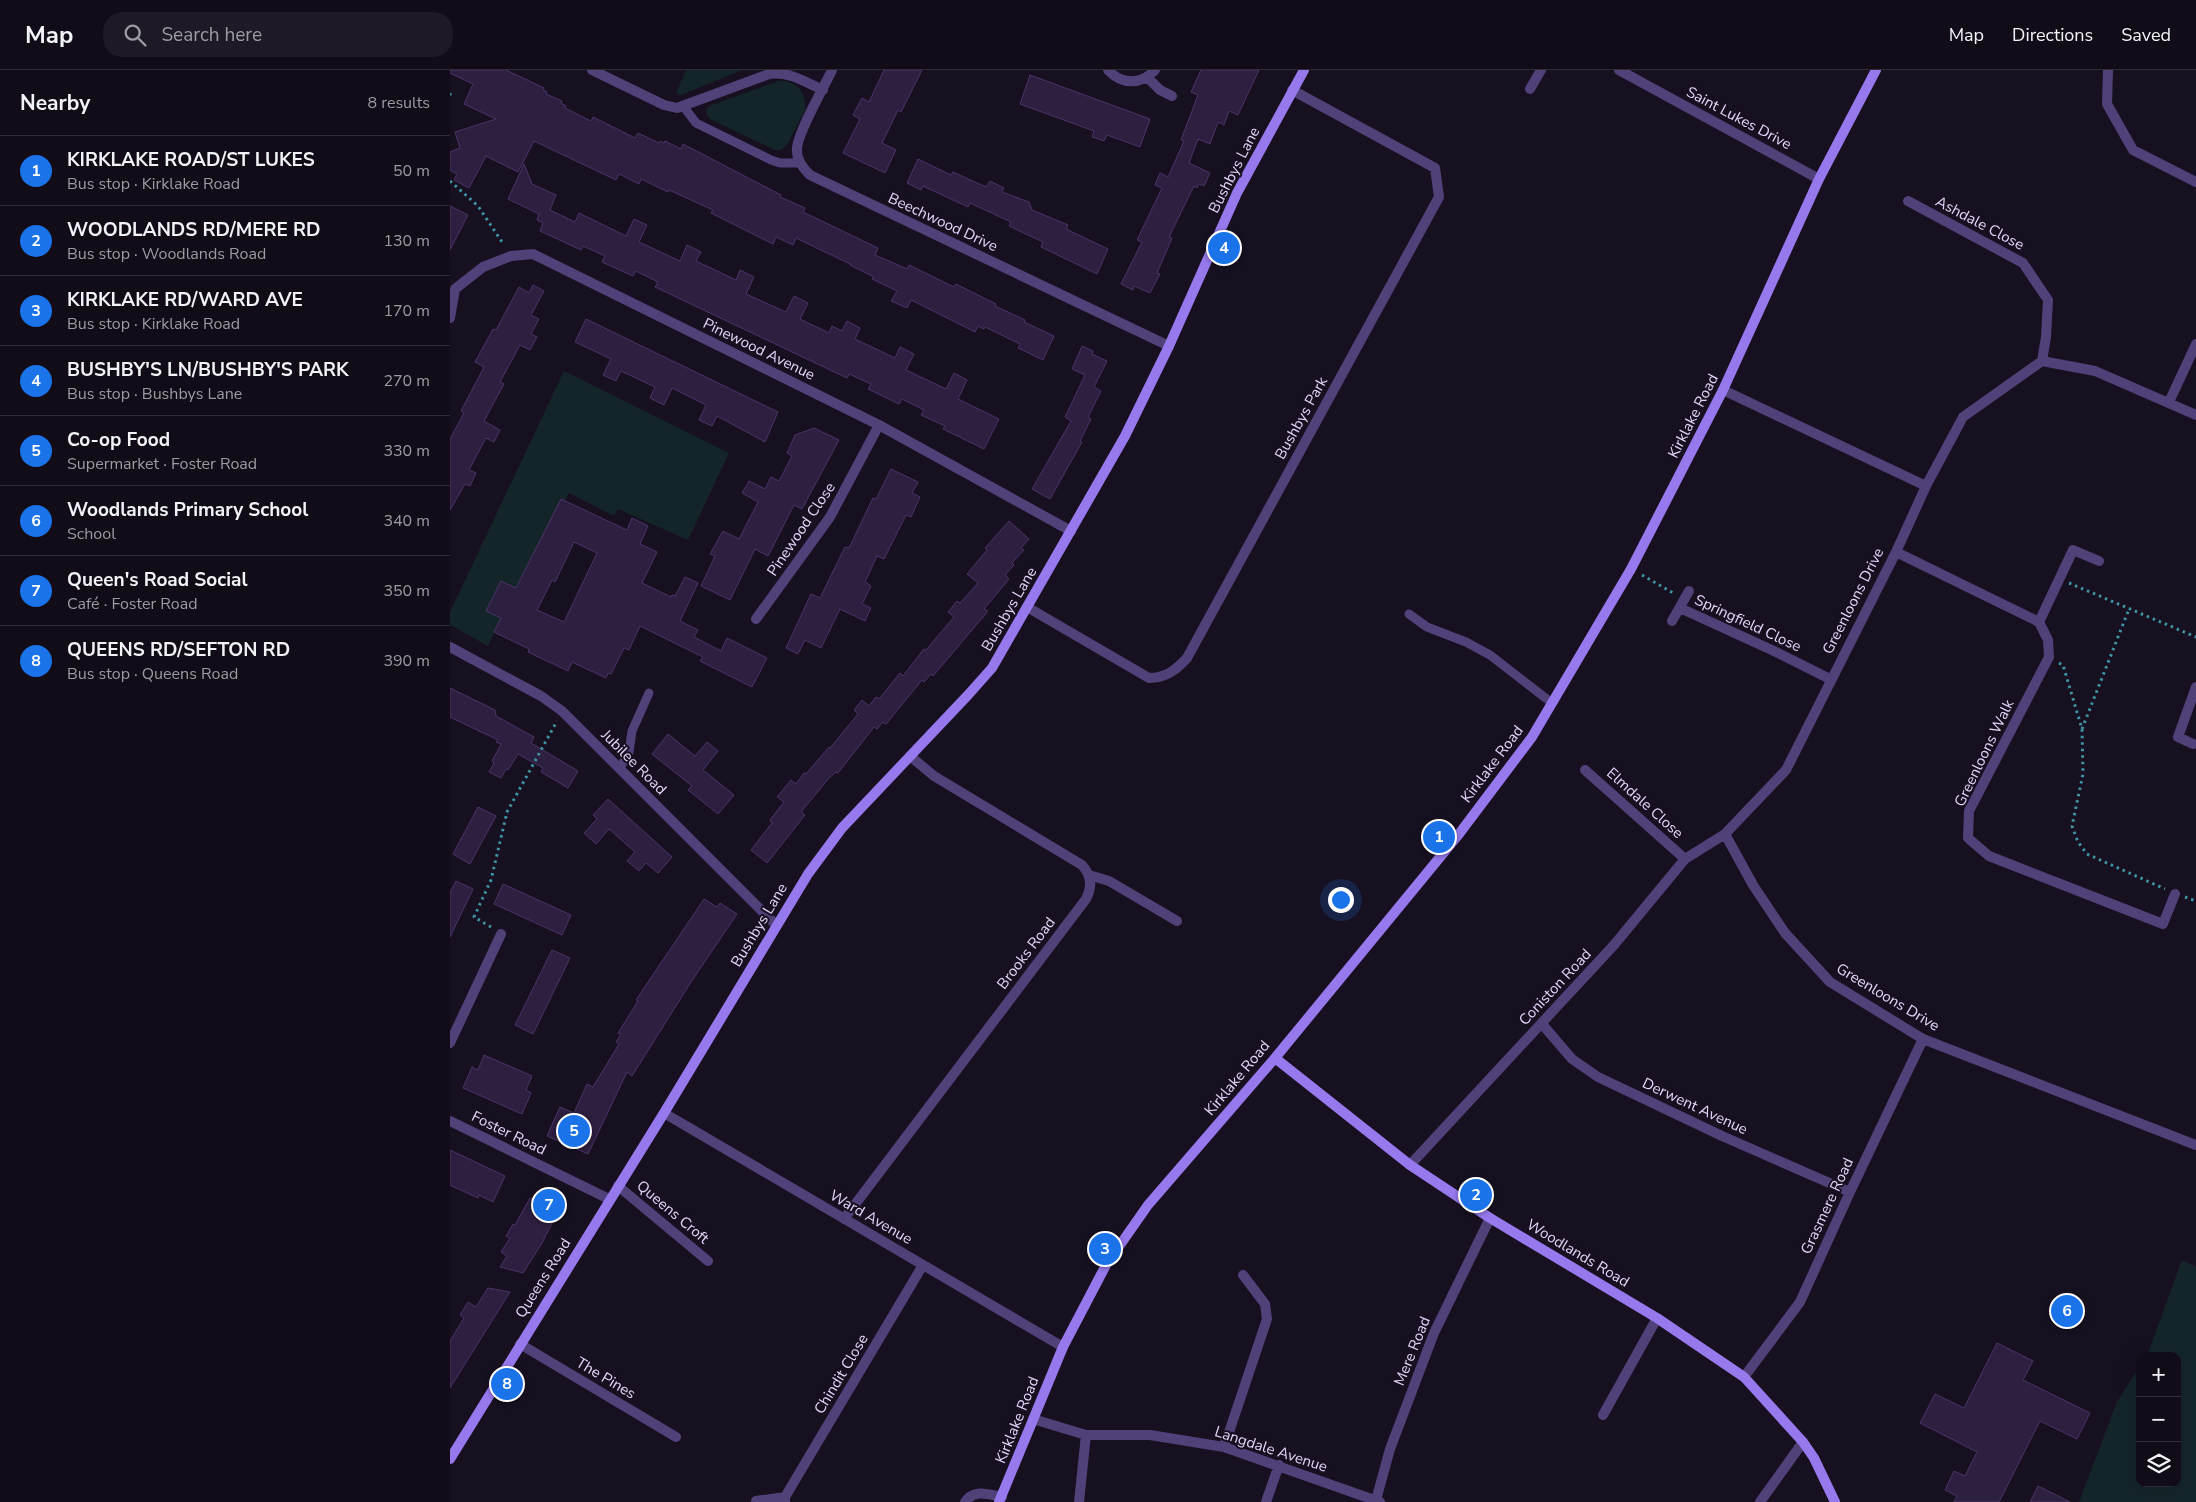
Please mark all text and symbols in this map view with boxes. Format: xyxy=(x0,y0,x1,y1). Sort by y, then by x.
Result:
search box xyxy=(103,12,453,57)
text: Map xyxy=(25,19,73,51)
icon: search xyxy=(121,21,149,49)
text: Search here xyxy=(161,22,262,48)
text: Map xyxy=(1949,23,1984,47)
text: Directions xyxy=(2012,23,2093,47)
text: Saved xyxy=(2121,23,2171,47)
street label: Saint Lukes Drive xyxy=(1683,82,1795,154)
text: Nearby xyxy=(20,89,90,117)
text: 8 results xyxy=(368,92,430,114)
street label: Bushbys Lane xyxy=(1204,124,1264,216)
text: KIRKLAKE ROAD/ST LUKES xyxy=(67,147,315,173)
text: 1 xyxy=(31,160,41,182)
text: 50 m xyxy=(393,160,430,182)
text: Bus stop · Kirklake Road xyxy=(67,173,240,195)
street label: Beechwood Drive xyxy=(885,188,1001,256)
street label: Ashdale Close xyxy=(1932,191,2028,255)
text: WOODLANDS RD/MERE RD xyxy=(67,217,321,243)
pin: 4 xyxy=(1208,229,1240,267)
text: 2 xyxy=(31,230,41,252)
text: 130 m xyxy=(383,230,430,252)
text: Bus stop · Woodlands Road xyxy=(67,243,266,265)
text: KIRKLAKE RD/WARD AVE xyxy=(67,287,303,313)
text: 3 xyxy=(31,300,41,322)
text: 170 m xyxy=(383,300,430,322)
text: Bus stop · Kirklake Road xyxy=(67,313,240,335)
street label: Pinewood Avenue xyxy=(700,313,818,385)
text: BUSHBY'S LN/BUSHBY'S PARK xyxy=(67,357,349,383)
text: 4 xyxy=(31,370,41,392)
text: 270 m xyxy=(383,370,430,392)
street label: Kirklake Road xyxy=(1663,370,1723,462)
street label: Bushbys Park xyxy=(1270,373,1332,463)
text: Bus stop · Bushbys Lane xyxy=(67,383,242,405)
text: Co-op Food xyxy=(67,427,170,453)
text: 5 xyxy=(31,440,41,462)
text: 330 m xyxy=(383,440,430,462)
text: Supermarket · Foster Road xyxy=(67,453,257,475)
street label: Pinewood Close xyxy=(762,478,840,580)
text: Woodlands Primary School xyxy=(67,497,308,523)
text: 6 xyxy=(31,510,41,532)
text: 340 m xyxy=(383,510,430,532)
text: School xyxy=(67,523,116,545)
street label: Greenloons Drive xyxy=(1818,544,1888,658)
street label: Bushbys Lane xyxy=(977,563,1041,655)
text: Queen's Road Social xyxy=(67,567,247,593)
text: 7 xyxy=(31,580,41,602)
text: 350 m xyxy=(383,580,430,602)
street label: Springfield Close xyxy=(1691,590,1805,656)
text: Café · Foster Road xyxy=(67,593,198,615)
text: QUEENS RD/SEFTON RD xyxy=(67,637,290,663)
text: 8 xyxy=(31,650,41,672)
text: 390 m xyxy=(383,650,430,672)
text: Bus stop · Queens Road xyxy=(67,663,238,685)
street label: Greenloons Walk xyxy=(1949,696,2019,810)
street label: Kirklake Road xyxy=(1456,721,1528,807)
street label: Jubilee Road xyxy=(596,724,671,799)
street label: Elmdale Close xyxy=(1602,763,1688,843)
pin: 1 xyxy=(1423,818,1455,856)
street label: Bushbys Lane xyxy=(726,879,792,971)
your location xyxy=(1328,887,1354,913)
street label: Brooks Road xyxy=(992,913,1060,993)
street label: Coniston Road xyxy=(1514,944,1596,1030)
street label: Greenloons Drive xyxy=(1833,958,1943,1036)
street label: Kirklake Road xyxy=(1200,1036,1274,1120)
street label: Derwent Avenue xyxy=(1639,1073,1751,1139)
street label: Foster Road xyxy=(468,1106,550,1160)
pin: 5 xyxy=(558,1112,590,1150)
street label: Grasmere Road xyxy=(1796,1155,1858,1257)
street label: Queens Croft xyxy=(632,1176,714,1249)
pin: 2 xyxy=(1460,1176,1492,1214)
street label: Ward Avenue xyxy=(826,1185,916,1249)
pin: 7 xyxy=(533,1186,565,1224)
street label: Woodlands Road xyxy=(1523,1214,1633,1292)
pin: 3 xyxy=(1089,1230,1121,1268)
street label: Queens Road xyxy=(511,1234,575,1322)
pin: 6 xyxy=(2051,1292,2083,1330)
street label: Mere Road xyxy=(1389,1313,1435,1389)
street label: Chindit Close xyxy=(809,1330,873,1418)
street label: The Pines xyxy=(573,1352,639,1404)
map controls xyxy=(2136,1352,2181,1487)
button: + xyxy=(2136,1352,2181,1397)
pin: 8 xyxy=(491,1365,523,1403)
street label: Kirklake Road xyxy=(990,1374,1044,1466)
button: − xyxy=(2136,1397,2181,1442)
street label: Langdale Avenue xyxy=(1212,1421,1330,1477)
button: layers xyxy=(2136,1442,2181,1487)

